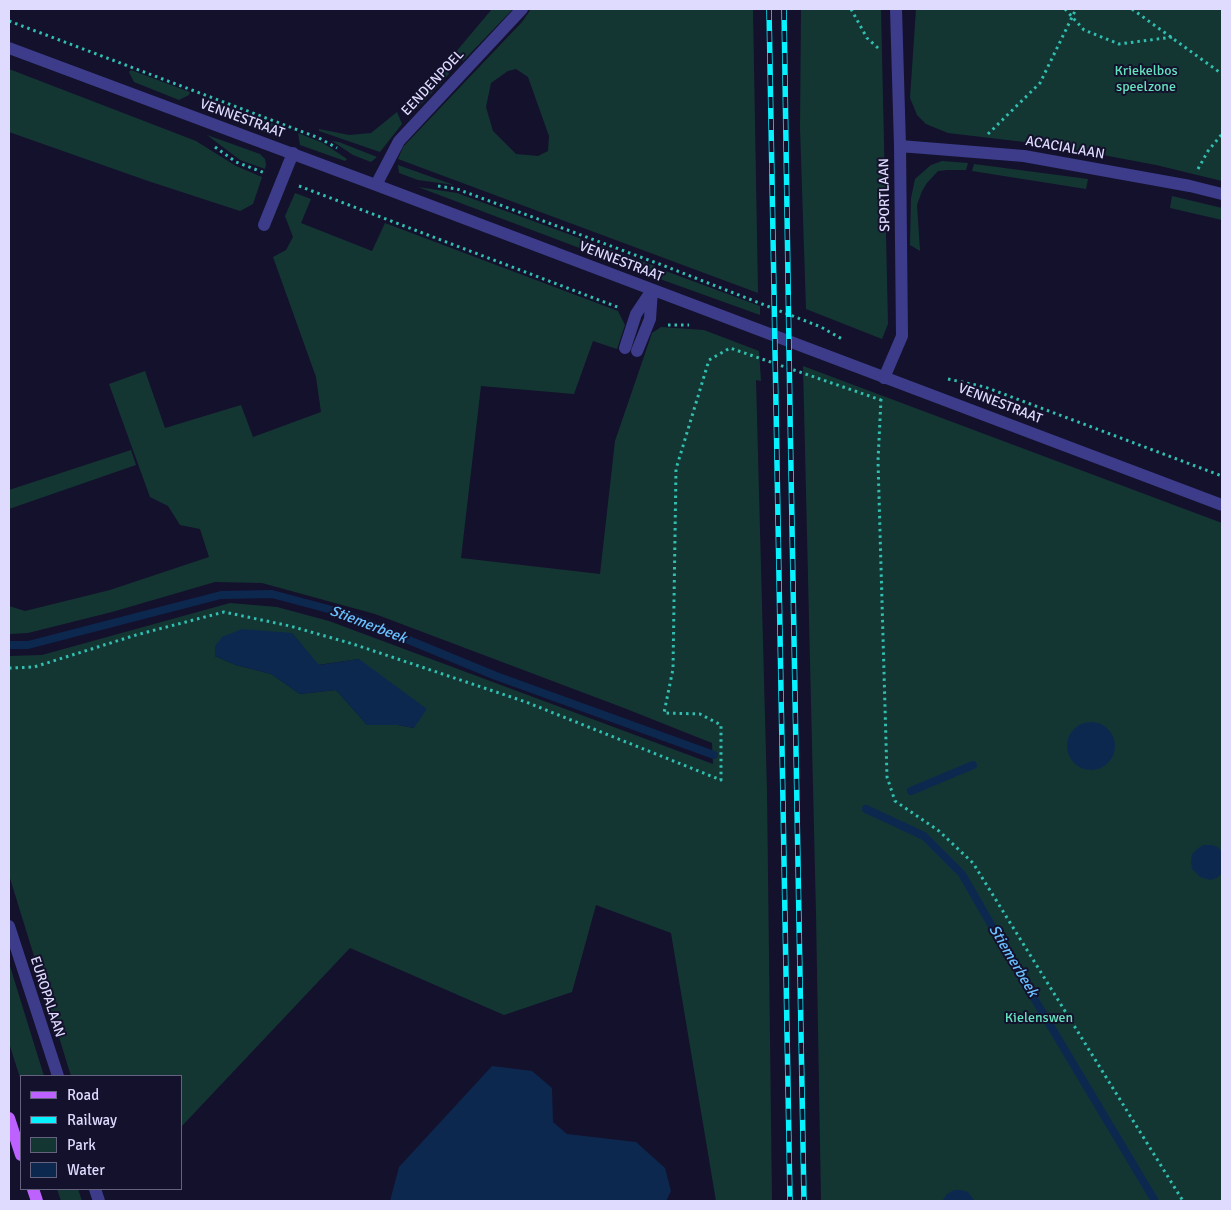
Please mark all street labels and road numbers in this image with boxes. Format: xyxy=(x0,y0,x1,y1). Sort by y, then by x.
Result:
street label: EENDENPOEL xyxy=(398,47,468,119)
street label: VENNESTRAAT xyxy=(197,96,287,142)
street label: ACACIALAAN xyxy=(1024,133,1106,163)
street label: SPORTLAAN xyxy=(876,158,894,232)
street label: VENNESTRAAT xyxy=(577,238,665,286)
street label: VENNESTRAAT xyxy=(956,380,1044,428)
street label: EUROPALAAN xyxy=(26,954,68,1040)

